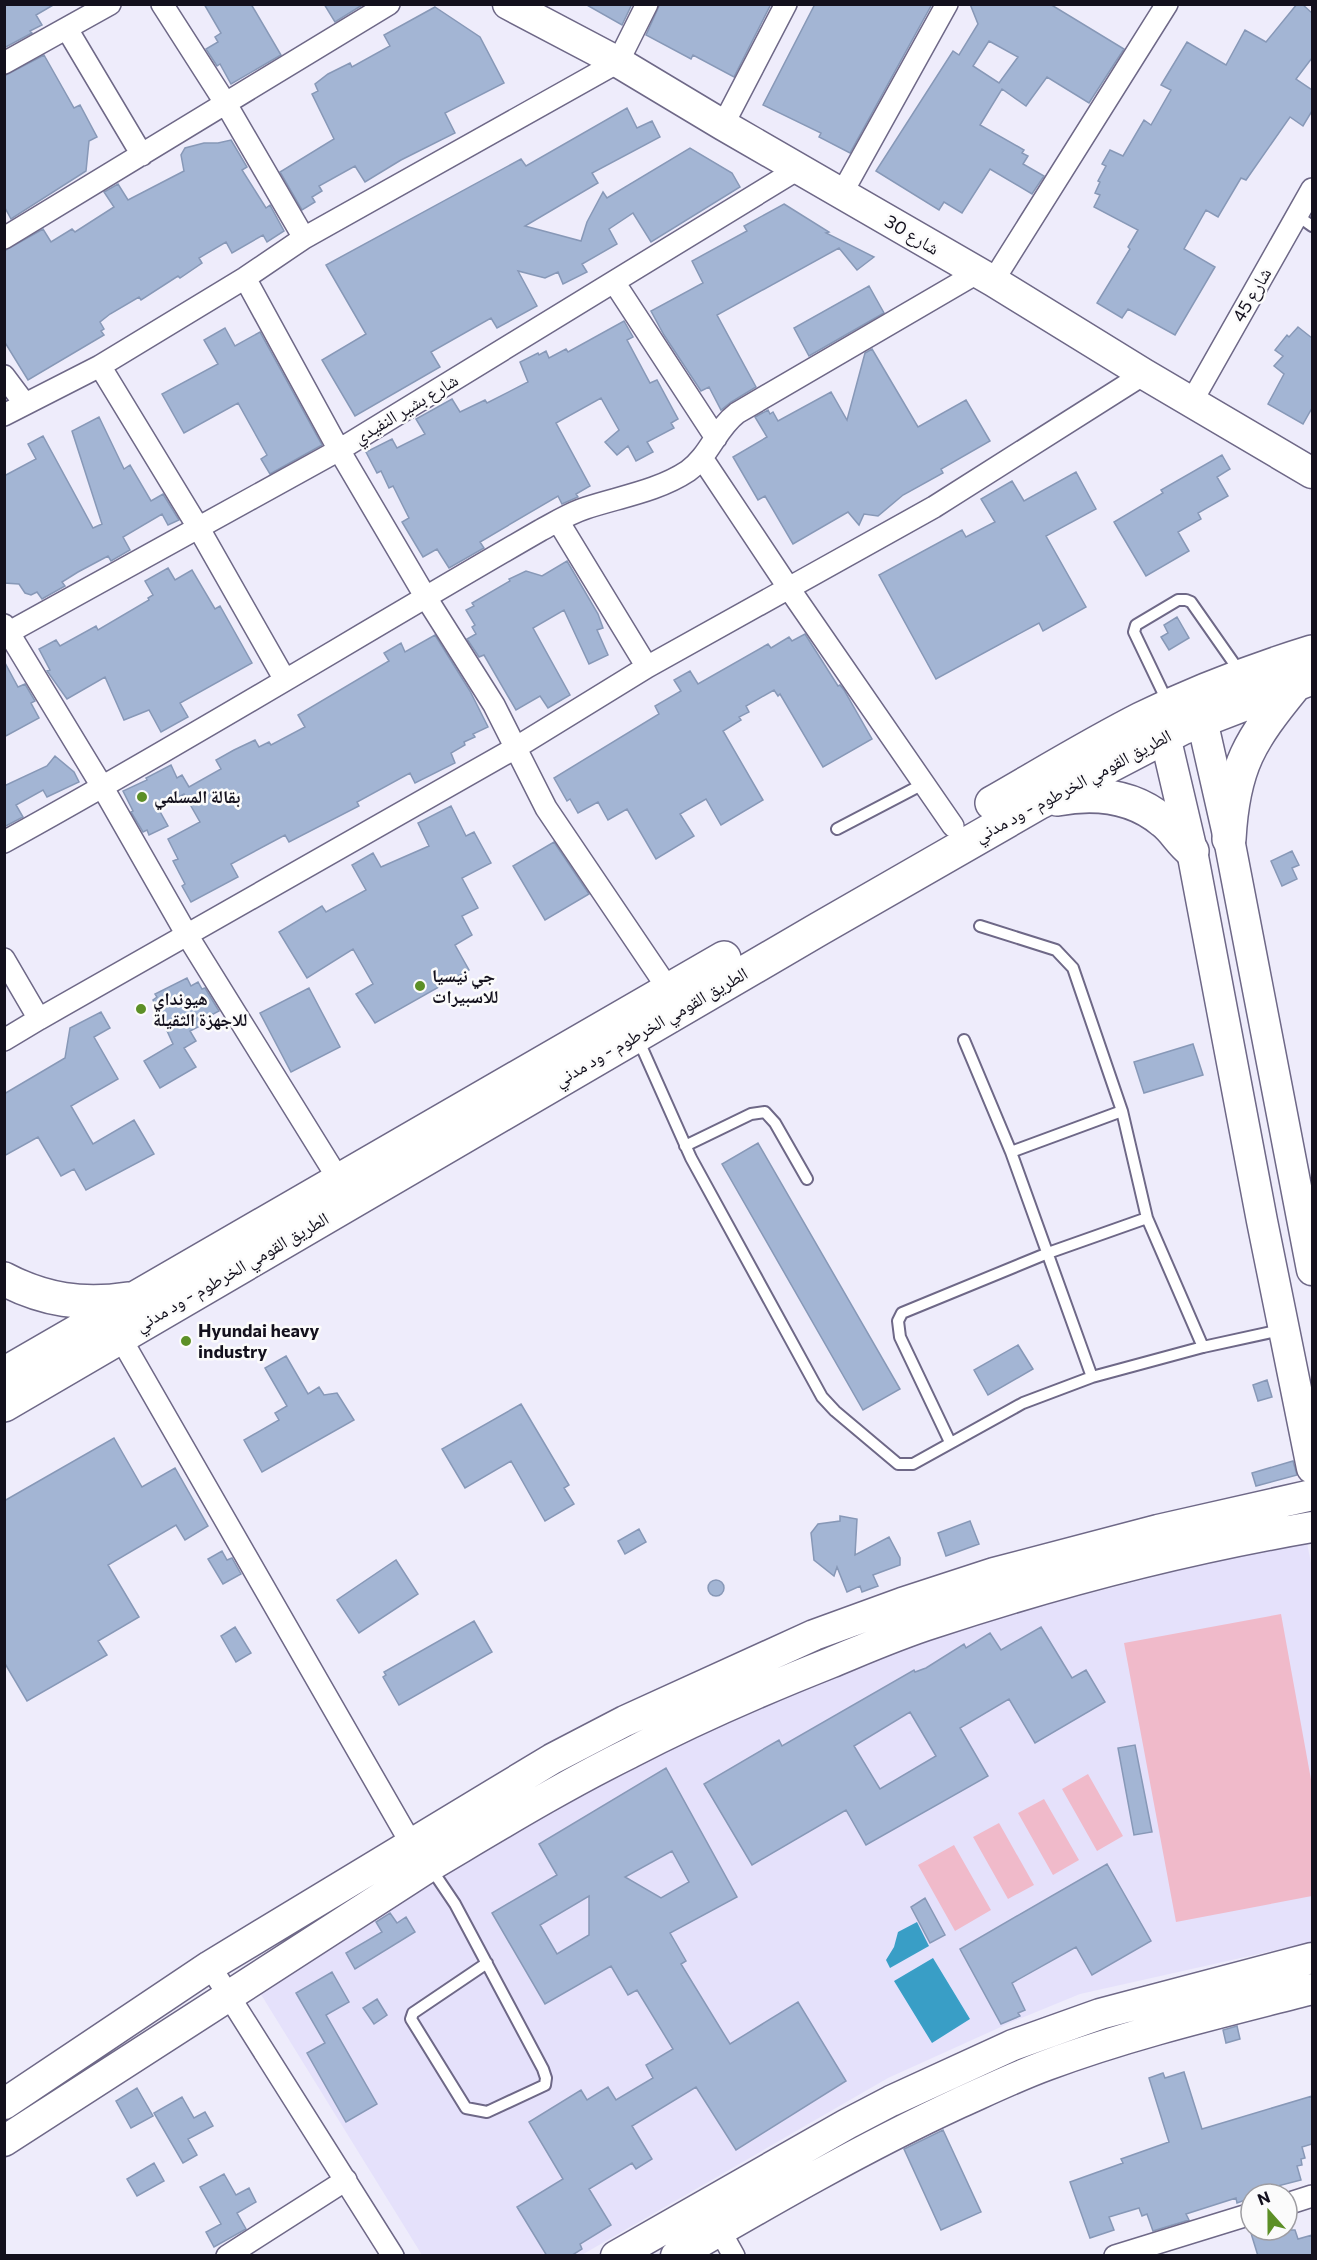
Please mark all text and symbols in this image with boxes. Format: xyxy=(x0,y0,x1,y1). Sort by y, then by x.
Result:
street label: شارع 30 xyxy=(881,209,944,260)
street label: شارع 45 xyxy=(1227,264,1276,326)
street label: شارع بشير النفيدي xyxy=(349,368,464,452)
street label: الطريق القومي الخرطوم - ود مدني xyxy=(970,724,1177,850)
place label: بقالة المسلمي xyxy=(154,785,241,811)
marker: بقالة المسلمي xyxy=(135,790,149,804)
street label: الطريق القومي الخرطوم - ود مدني xyxy=(550,962,753,1095)
place label: جي نيسيا للاسبيرات xyxy=(432,964,498,1008)
marker: جي نيسيا للاسبيرات xyxy=(413,979,427,993)
place label: هيونداي للاجهزة الثقيلة xyxy=(153,987,247,1030)
marker: هيونداي للاجهزة الثقيلة xyxy=(134,1002,148,1016)
street label: الطريق القومي الخرطوم - ود مدني xyxy=(131,1207,334,1340)
place label: Hyundai heavy industry xyxy=(198,1319,319,1362)
marker: Hyundai heavy industry xyxy=(179,1334,193,1348)
north arrow xyxy=(1239,2182,1299,2242)
text: N xyxy=(1254,2187,1272,2209)

